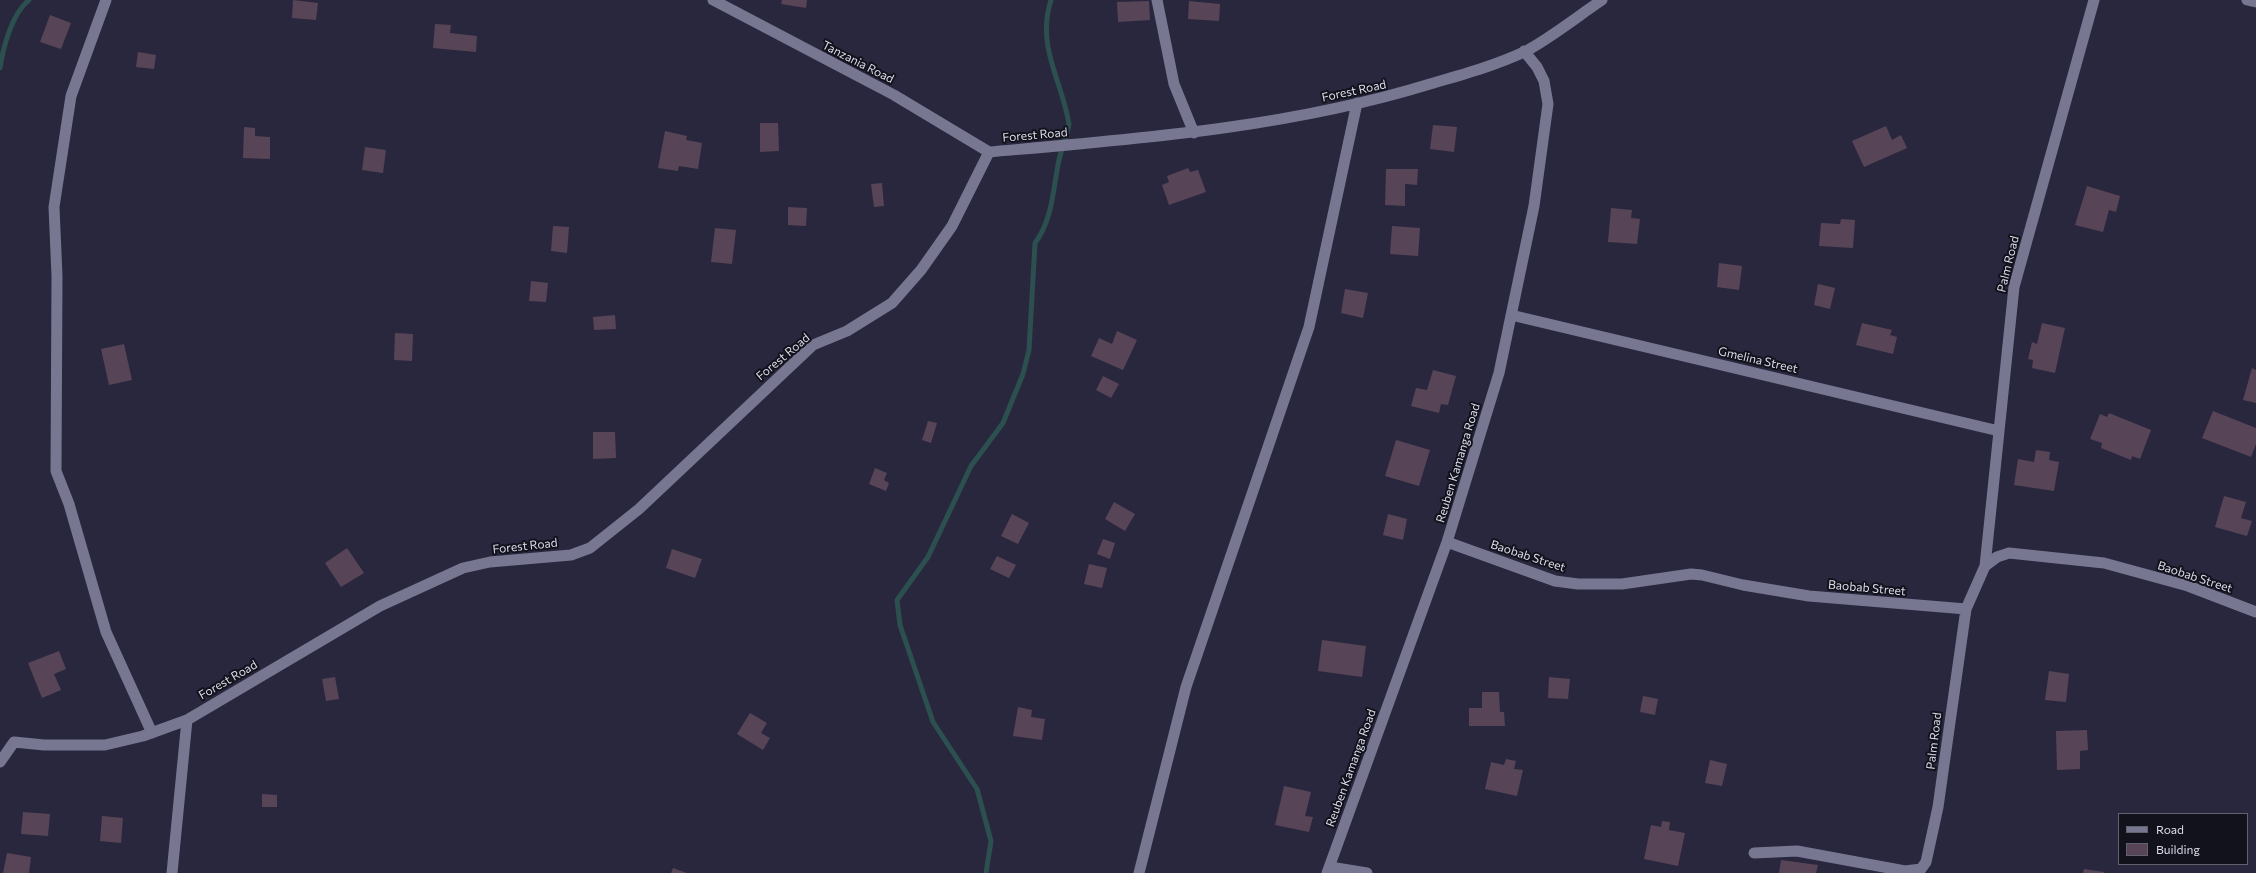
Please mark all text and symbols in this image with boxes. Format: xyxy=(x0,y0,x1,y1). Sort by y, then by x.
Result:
street label: Tanzania Road xyxy=(820,38,896,86)
street label: Forest Road xyxy=(1321,77,1387,105)
street label: Forest Road xyxy=(1002,125,1068,145)
street label: Palm Road xyxy=(1994,234,2022,294)
street label: Forest Road xyxy=(753,330,813,384)
street label: Gmelina Street xyxy=(1717,344,1799,376)
street label: Reuben Kamanga Road xyxy=(1433,401,1483,525)
street label: Forest Road xyxy=(492,535,558,557)
street label: Baobab Street xyxy=(1489,537,1567,575)
street label: Baobab Street xyxy=(2156,558,2234,596)
street label: Baobab Street xyxy=(1828,577,1906,599)
street label: Forest Road xyxy=(196,657,260,703)
street label: Reuben Kamanga Road xyxy=(1323,707,1379,829)
street label: Palm Road xyxy=(1923,712,1945,770)
legend xyxy=(2118,813,2248,865)
text: Road xyxy=(2156,822,2184,836)
text: Building xyxy=(2156,842,2200,856)

